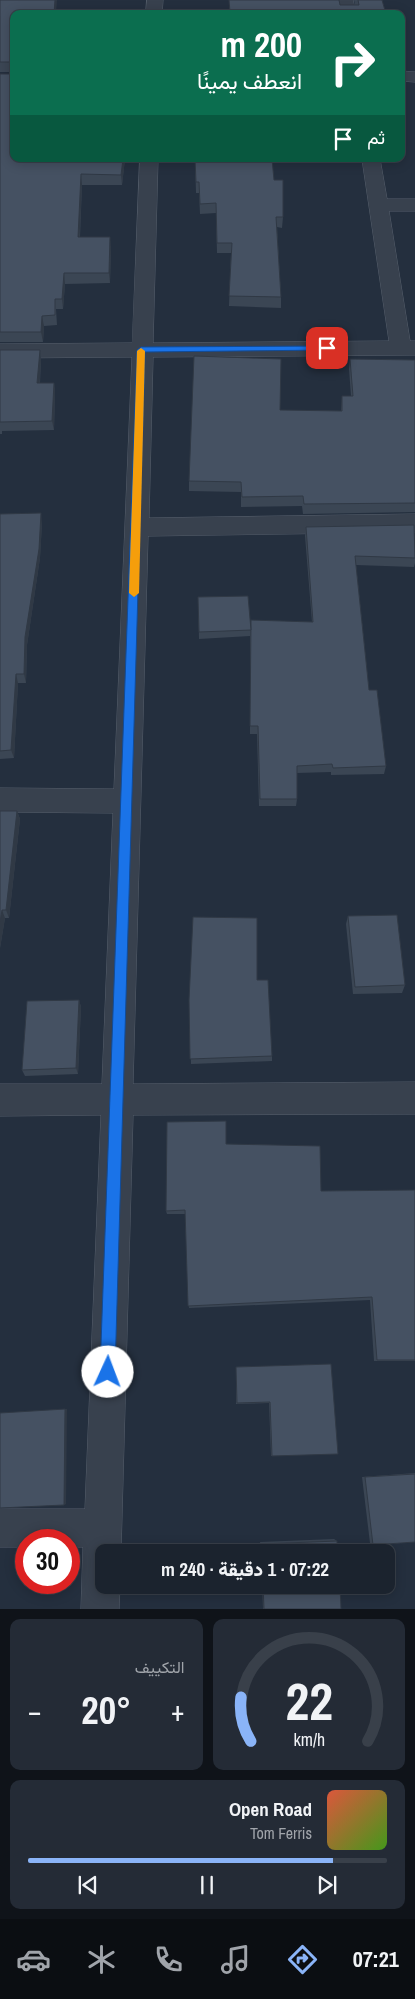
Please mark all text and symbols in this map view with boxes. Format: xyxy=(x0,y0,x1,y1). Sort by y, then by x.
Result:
text: 200 m xyxy=(221,21,302,68)
icon: right xyxy=(320,30,385,95)
text: انعطف يمينًا xyxy=(197,66,302,96)
text: ثم xyxy=(367,124,385,150)
icon: arrive xyxy=(329,125,357,153)
pin xyxy=(306,327,348,369)
icon: arrive xyxy=(313,334,341,362)
position arrow xyxy=(81,1345,133,1397)
speed limit sign: 30 xyxy=(15,1529,80,1594)
text: 07:22 · 1 دقيقة · 240 m xyxy=(161,1556,329,1582)
text: التكييف xyxy=(135,1656,185,1678)
text: 22 xyxy=(285,1666,332,1736)
text: 20° xyxy=(81,1685,131,1736)
text: − xyxy=(28,1692,41,1730)
text: + xyxy=(171,1692,184,1730)
text: km/h xyxy=(293,1728,325,1752)
text: Open Road xyxy=(229,1796,312,1822)
text: Tom Ferris xyxy=(250,1822,312,1844)
icon: previous xyxy=(74,1871,102,1899)
icon: pause xyxy=(193,1871,221,1899)
icon: next xyxy=(313,1871,341,1899)
icon: car xyxy=(16,1942,51,1977)
icon: climate xyxy=(84,1942,119,1977)
icon: phone xyxy=(151,1942,186,1977)
icon: music xyxy=(218,1942,253,1977)
icon: directions xyxy=(285,1942,320,1977)
text: 07:21 xyxy=(353,1944,399,1974)

